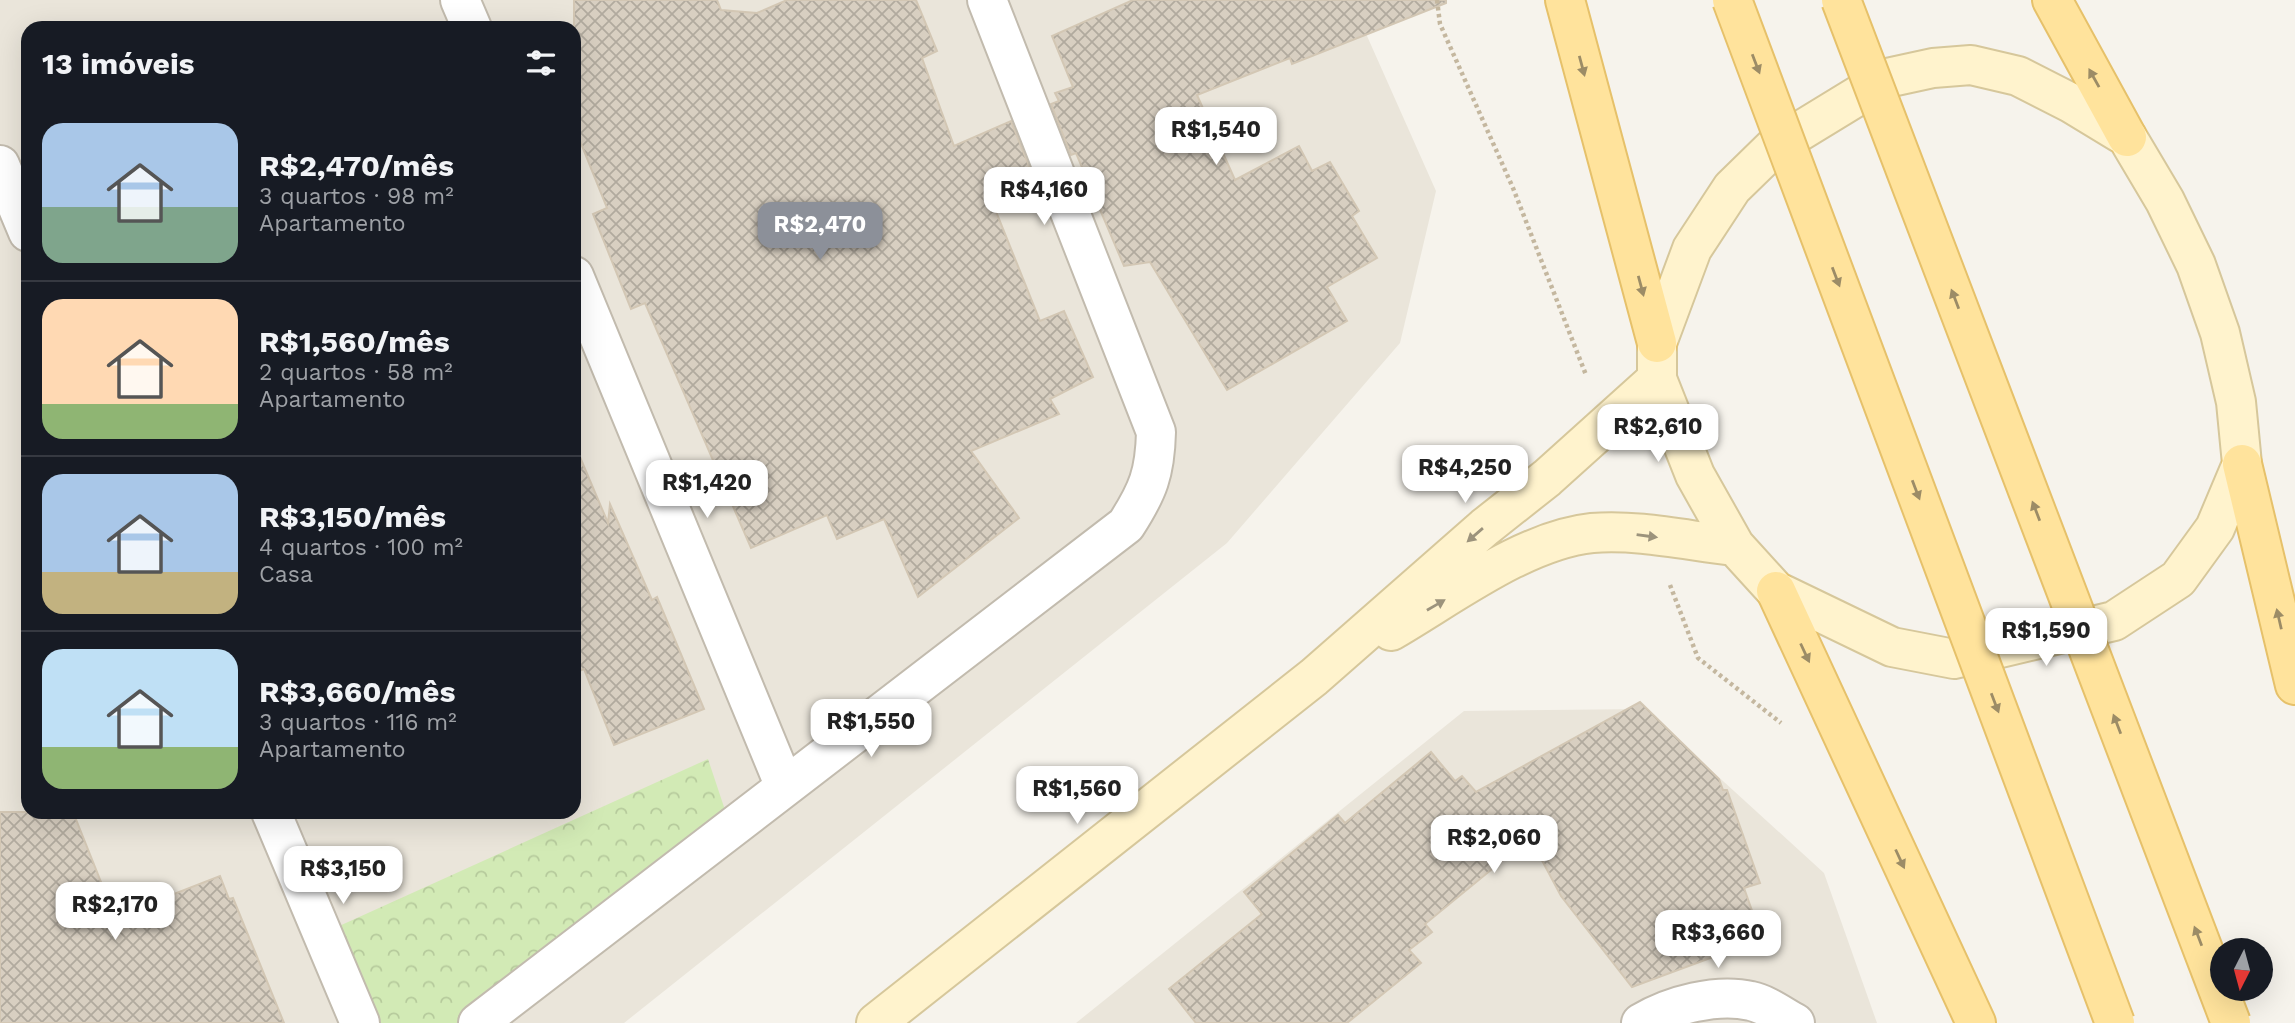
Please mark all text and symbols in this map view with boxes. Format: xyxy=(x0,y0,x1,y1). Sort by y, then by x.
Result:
icon: filters xyxy=(522,44,560,82)
text: 13 imóveis xyxy=(42,46,195,81)
one-way arrow xyxy=(1751,53,1762,74)
one-way arrow xyxy=(1577,55,1588,77)
one-way arrow xyxy=(2088,68,2100,87)
pin: R$1,540 xyxy=(1151,108,1281,167)
text: R$1,540 xyxy=(1171,116,1261,143)
text: R$2,470/mês xyxy=(259,148,454,183)
icon: home xyxy=(98,151,182,235)
pin: R$4,160 xyxy=(979,168,1109,227)
text: R$4,160 xyxy=(1000,176,1088,203)
text: 3 quartos · 98 m² xyxy=(259,183,454,210)
pin: R$2,470 xyxy=(755,202,885,262)
text: Apartamento xyxy=(259,210,406,237)
text: R$2,470 xyxy=(774,211,866,238)
one-way arrow xyxy=(1831,267,1842,288)
one-way arrow xyxy=(1636,275,1647,297)
one-way arrow xyxy=(1949,288,1960,309)
text: R$1,560/mês xyxy=(259,324,450,359)
icon: home xyxy=(98,327,182,411)
text: 2 quartos · 58 m² xyxy=(259,359,453,386)
text: Apartamento xyxy=(259,386,406,413)
pin: R$2,610 xyxy=(1593,405,1723,464)
text: R$2,610 xyxy=(1613,413,1703,440)
pin: R$4,250 xyxy=(1400,446,1530,505)
text: R$4,250 xyxy=(1418,454,1512,481)
pin: R$1,420 xyxy=(642,461,772,520)
text: R$1,420 xyxy=(662,469,752,496)
one-way arrow xyxy=(1910,480,1921,501)
text: R$3,150/mês xyxy=(259,499,446,534)
one-way arrow xyxy=(2030,501,2041,522)
icon: home xyxy=(98,502,182,586)
one-way arrow xyxy=(1466,527,1483,542)
one-way arrow xyxy=(1636,531,1658,542)
text: 4 quartos · 100 m² xyxy=(259,534,463,561)
text: Casa xyxy=(259,561,313,588)
one-way arrow xyxy=(1427,599,1446,611)
pin: R$1,590 xyxy=(1981,608,2111,668)
one-way arrow xyxy=(2273,608,2284,630)
text: R$1,590 xyxy=(2001,617,2091,644)
one-way arrow xyxy=(1800,642,1811,663)
text: R$3,660/mês xyxy=(259,674,455,709)
icon: home xyxy=(98,677,182,761)
one-way arrow xyxy=(1990,693,2001,714)
pin: R$1,550 xyxy=(806,700,936,759)
text: R$1,550 xyxy=(827,708,915,735)
text: 3 quartos · 116 m² xyxy=(259,709,457,736)
one-way arrow xyxy=(2111,713,2122,734)
text: Apartamento xyxy=(259,736,406,763)
pin: R$1,560 xyxy=(1012,766,1142,826)
text: R$1,560 xyxy=(1032,775,1122,802)
pin: R$2,060 xyxy=(1429,816,1559,875)
text: R$2,060 xyxy=(1447,824,1541,851)
pin: R$3,150 xyxy=(278,846,408,906)
one-way arrow xyxy=(1894,849,1906,869)
text: R$3,150 xyxy=(300,855,386,882)
pin: R$2,170 xyxy=(50,883,180,942)
text: R$2,170 xyxy=(72,891,158,918)
pin: R$3,660 xyxy=(1653,911,1783,970)
text: R$3,660 xyxy=(1671,919,1765,946)
one-way arrow xyxy=(2192,926,2203,947)
north arrow xyxy=(2210,938,2273,1001)
map controls xyxy=(2210,938,2273,1001)

